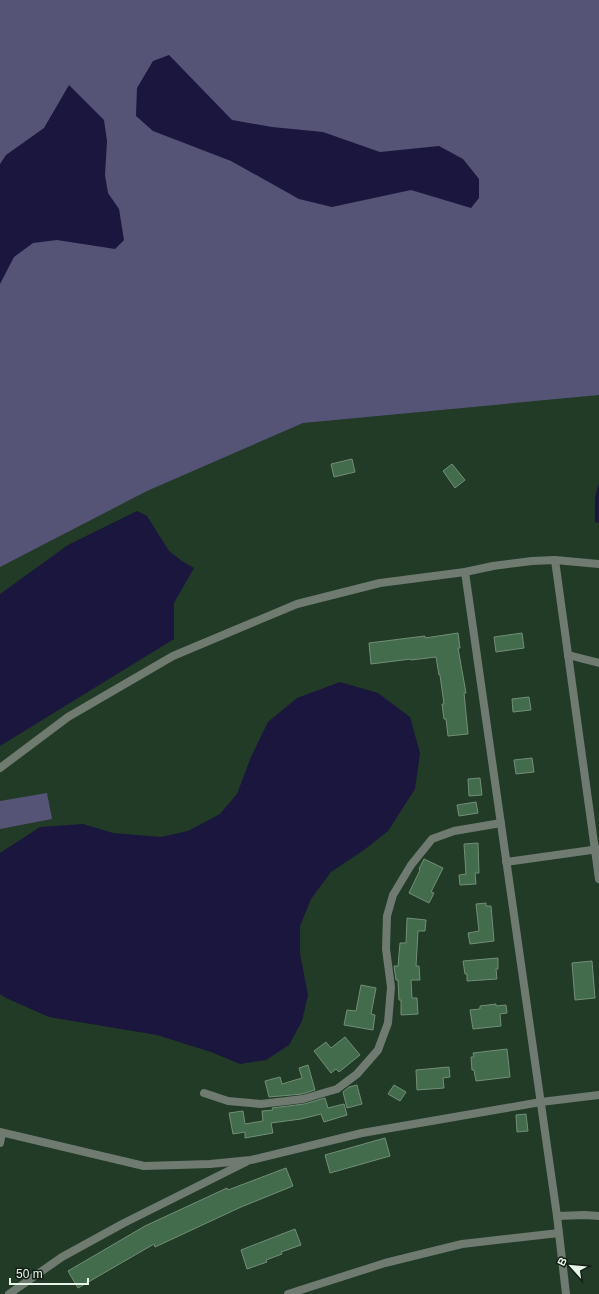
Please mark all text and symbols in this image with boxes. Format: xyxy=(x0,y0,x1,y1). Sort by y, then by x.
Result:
north arrow xyxy=(551,1246,591,1286)
text: B xyxy=(555,1255,569,1268)
scale bar xyxy=(10,1260,88,1286)
text: 50 m xyxy=(16,1267,43,1281)

